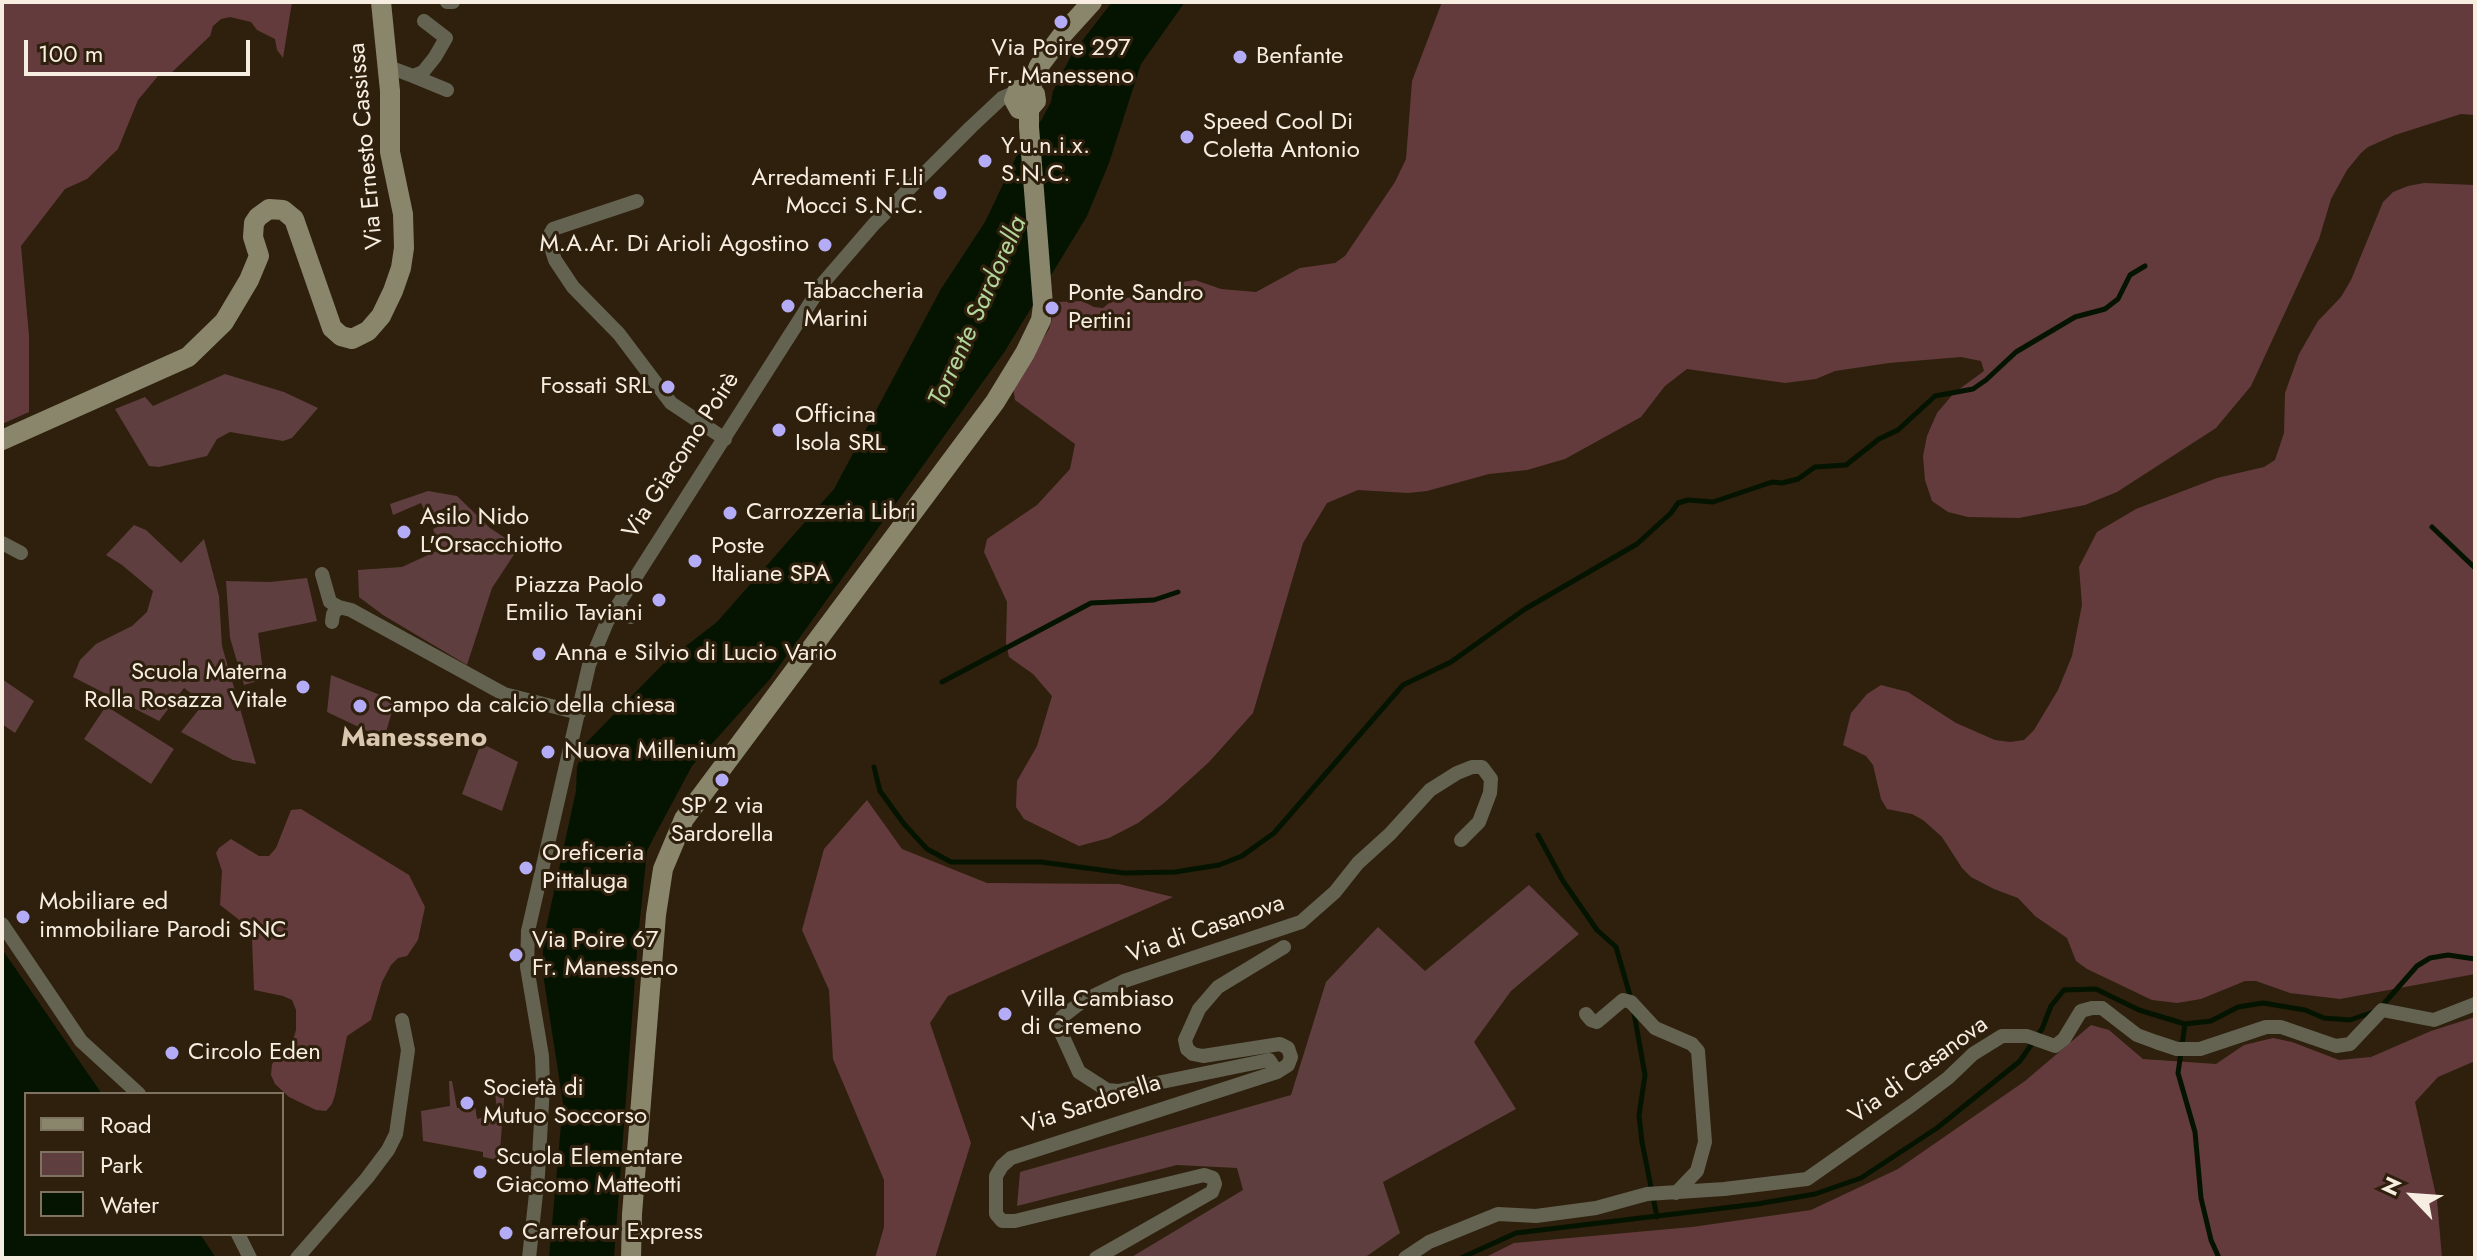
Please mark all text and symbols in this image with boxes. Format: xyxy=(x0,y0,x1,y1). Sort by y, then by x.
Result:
marker: Via Poire 297 Fr. Manesseno xyxy=(1052,13,1070,31)
scale bar xyxy=(28,24,254,74)
place label: Via Poire 297 Fr. Manesseno xyxy=(988,35,1134,91)
text: 100 m xyxy=(38,36,104,71)
street label: Via Ernesto Cassissa xyxy=(344,41,390,251)
place label: Benfante xyxy=(1256,43,1343,71)
marker: Benfante xyxy=(1231,48,1249,66)
place label: Speed Cool Di Coletta Antonio xyxy=(1203,109,1360,165)
marker: Speed Cool Di Coletta Antonio xyxy=(1178,128,1196,146)
place label: Y.u.n.i.x. S.N.C. xyxy=(1001,133,1090,189)
marker: Y.u.n.i.x. S.N.C. xyxy=(976,152,994,170)
place label: Arredamenti F.Lli Mocci S.N.C. xyxy=(752,165,924,221)
marker: Arredamenti F.Lli Mocci S.N.C. xyxy=(931,184,949,202)
water label: Torrente Sardorella xyxy=(923,212,1035,412)
place label: M.A.Ar. Di Arioli Agostino xyxy=(539,231,809,259)
marker: M.A.Ar. Di Arioli Agostino xyxy=(816,236,834,254)
place label: Tabaccheria Marini xyxy=(804,278,923,334)
place label: Ponte Sandro Pertini xyxy=(1068,280,1203,336)
marker: Tabaccheria Marini xyxy=(779,297,797,315)
marker: Ponte Sandro Pertini xyxy=(1043,299,1061,317)
street label: Via Giacomo Poirè xyxy=(617,367,747,545)
place label: Fossati SRL xyxy=(540,373,652,401)
marker: Fossati SRL xyxy=(659,378,677,396)
place label: Officina Isola SRL xyxy=(795,402,885,458)
marker: Officina Isola SRL xyxy=(770,421,788,439)
place label: Carrozzeria Libri xyxy=(746,499,916,527)
place label: Asilo Nido L'Orsacchiotto xyxy=(420,504,563,560)
marker: Carrozzeria Libri xyxy=(721,504,739,522)
marker: Asilo Nido L'Orsacchiotto xyxy=(395,523,413,541)
place label: Poste Italiane SPA xyxy=(711,533,830,589)
marker: Poste Italiane SPA xyxy=(686,552,704,570)
place label: Piazza Paolo Emilio Taviani xyxy=(505,572,643,628)
marker: Piazza Paolo Emilio Taviani xyxy=(650,591,668,609)
place label: Anna e Silvio di Lucio Vario xyxy=(555,640,837,668)
marker: Anna e Silvio di Lucio Vario xyxy=(530,645,548,663)
place label: Scuola Materna Rolla Rosazza Vitale xyxy=(84,659,287,715)
marker: Scuola Materna Rolla Rosazza Vitale xyxy=(294,678,312,696)
place label: Campo da calcio della chiesa xyxy=(376,692,675,720)
marker: Campo da calcio della chiesa xyxy=(351,697,369,715)
district label: Manesseno xyxy=(341,722,487,756)
place label: Nuova Millenium xyxy=(564,738,736,766)
marker: Nuova Millenium xyxy=(539,743,557,761)
marker: SP 2 via Sardorella xyxy=(713,771,731,789)
place label: SP 2 via Sardorella xyxy=(671,793,773,849)
place label: Oreficeria Pittaluga xyxy=(542,840,644,896)
marker: Oreficeria Pittaluga xyxy=(517,859,535,877)
place label: Mobiliare ed immobiliare Parodi SNC xyxy=(39,889,287,945)
street label: Via di Casanova xyxy=(1123,890,1289,970)
marker: Mobiliare ed immobiliare Parodi SNC xyxy=(14,908,32,926)
place label: Via Poire 67 Fr. Manesseno xyxy=(532,927,678,983)
marker: Via Poire 67 Fr. Manesseno xyxy=(507,946,525,964)
place label: Villa Cambiaso di Cremeno xyxy=(1021,986,1174,1042)
marker: Villa Cambiaso di Cremeno xyxy=(996,1005,1014,1023)
street label: Via di Casanova xyxy=(1844,1011,1994,1131)
place label: Circolo Eden xyxy=(188,1039,321,1067)
marker: Circolo Eden xyxy=(163,1044,181,1062)
street label: Via Sardorella xyxy=(1019,1069,1165,1141)
place label: Società di Mutuo Soccorso xyxy=(483,1075,647,1131)
legend xyxy=(24,1092,284,1236)
marker: Società di Mutuo Soccorso xyxy=(458,1094,476,1112)
text: Road xyxy=(100,1107,152,1142)
place label: Scuola Elementare Giacomo Matteotti xyxy=(496,1144,683,1200)
text: Park xyxy=(100,1147,143,1182)
north arrow xyxy=(2373,1156,2453,1236)
marker: Scuola Elementare Giacomo Matteotti xyxy=(471,1163,489,1181)
text: N xyxy=(2373,1171,2409,1201)
text: Water xyxy=(100,1187,159,1222)
place label: Carrefour Express xyxy=(522,1219,703,1247)
marker: Carrefour Express xyxy=(497,1224,515,1242)

